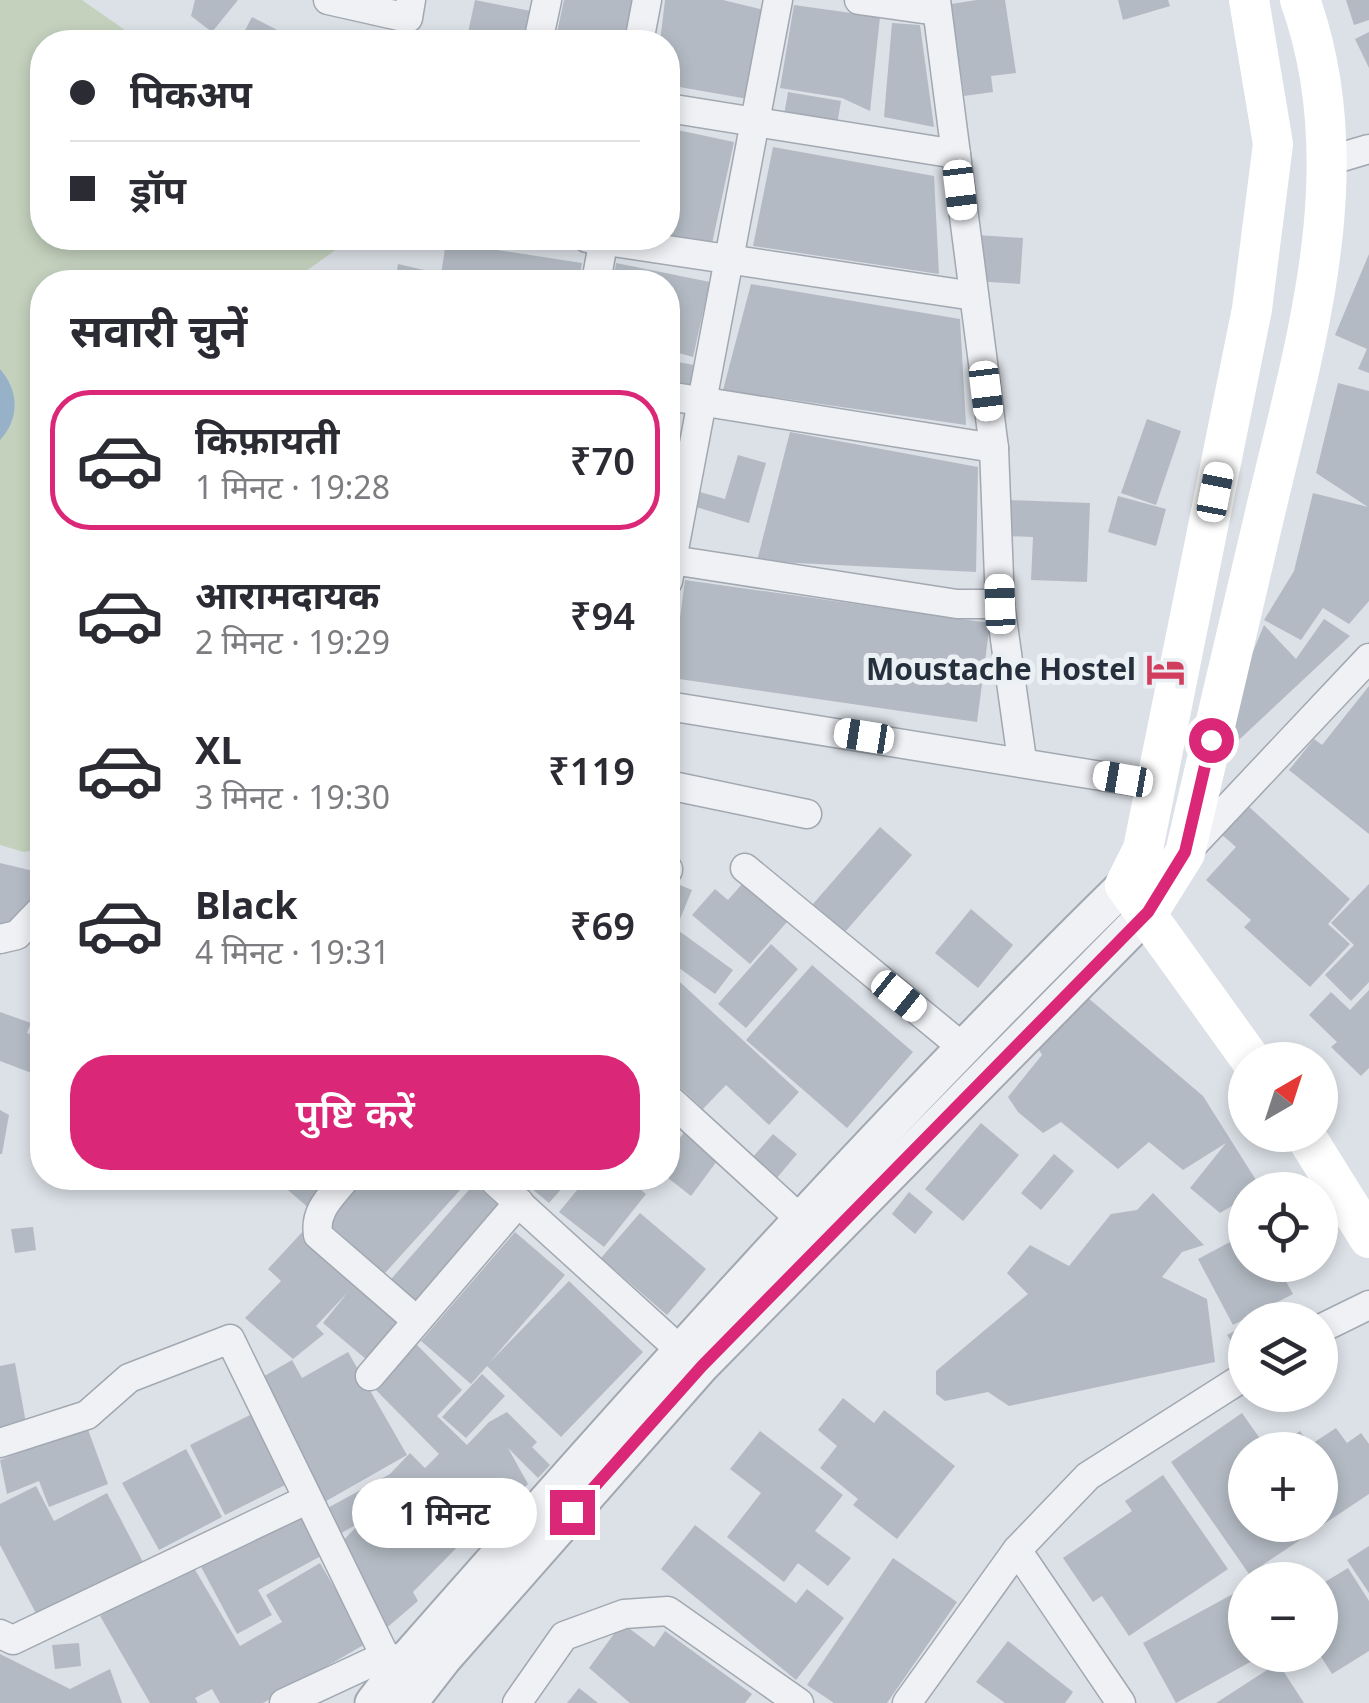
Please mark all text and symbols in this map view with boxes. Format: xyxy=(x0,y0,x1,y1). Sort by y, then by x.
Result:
text: पिकअप xyxy=(130,67,252,119)
car xyxy=(941,158,979,222)
text: ड्रॉप xyxy=(130,163,186,215)
text: सवारी चुनें xyxy=(70,299,247,360)
car xyxy=(967,359,1005,423)
text: किफ़ायती xyxy=(195,413,339,465)
icon: car xyxy=(75,415,165,505)
text: ₹70 xyxy=(570,434,635,486)
car xyxy=(1195,460,1235,524)
text: 1 मिनट · 19:28 xyxy=(195,465,390,508)
text: आरामदायक xyxy=(195,568,379,620)
icon: car xyxy=(75,570,165,660)
car xyxy=(984,573,1016,635)
text: ₹94 xyxy=(570,589,635,641)
text: 2 मिनट · 19:29 xyxy=(195,620,390,663)
place label: Moustache Hostel xyxy=(866,648,1136,689)
hotel icon: Moustache Hostel xyxy=(1145,649,1187,691)
car xyxy=(832,716,896,756)
route start xyxy=(1189,718,1234,763)
text: XL xyxy=(195,723,242,775)
icon: car xyxy=(75,725,165,815)
text: ₹119 xyxy=(548,744,635,796)
car xyxy=(1091,759,1155,799)
text: 3 मिनट · 19:30 xyxy=(195,775,390,818)
text: Black xyxy=(195,878,298,930)
icon: car xyxy=(75,880,165,970)
text: ₹69 xyxy=(570,899,635,951)
text: 4 मिनट · 19:31 xyxy=(195,930,390,973)
car xyxy=(866,965,932,1027)
north arrow xyxy=(1228,1042,1338,1152)
map controls xyxy=(1228,1042,1338,1672)
button: पुष्टि करें xyxy=(70,1055,640,1170)
button: locate xyxy=(1228,1172,1338,1282)
button: layers xyxy=(1228,1302,1338,1412)
button: + xyxy=(1228,1432,1338,1542)
callout: 1 मिनट xyxy=(352,1477,537,1547)
route end xyxy=(550,1490,595,1535)
text: 1 मिनट xyxy=(399,1491,490,1534)
button: − xyxy=(1228,1562,1338,1672)

